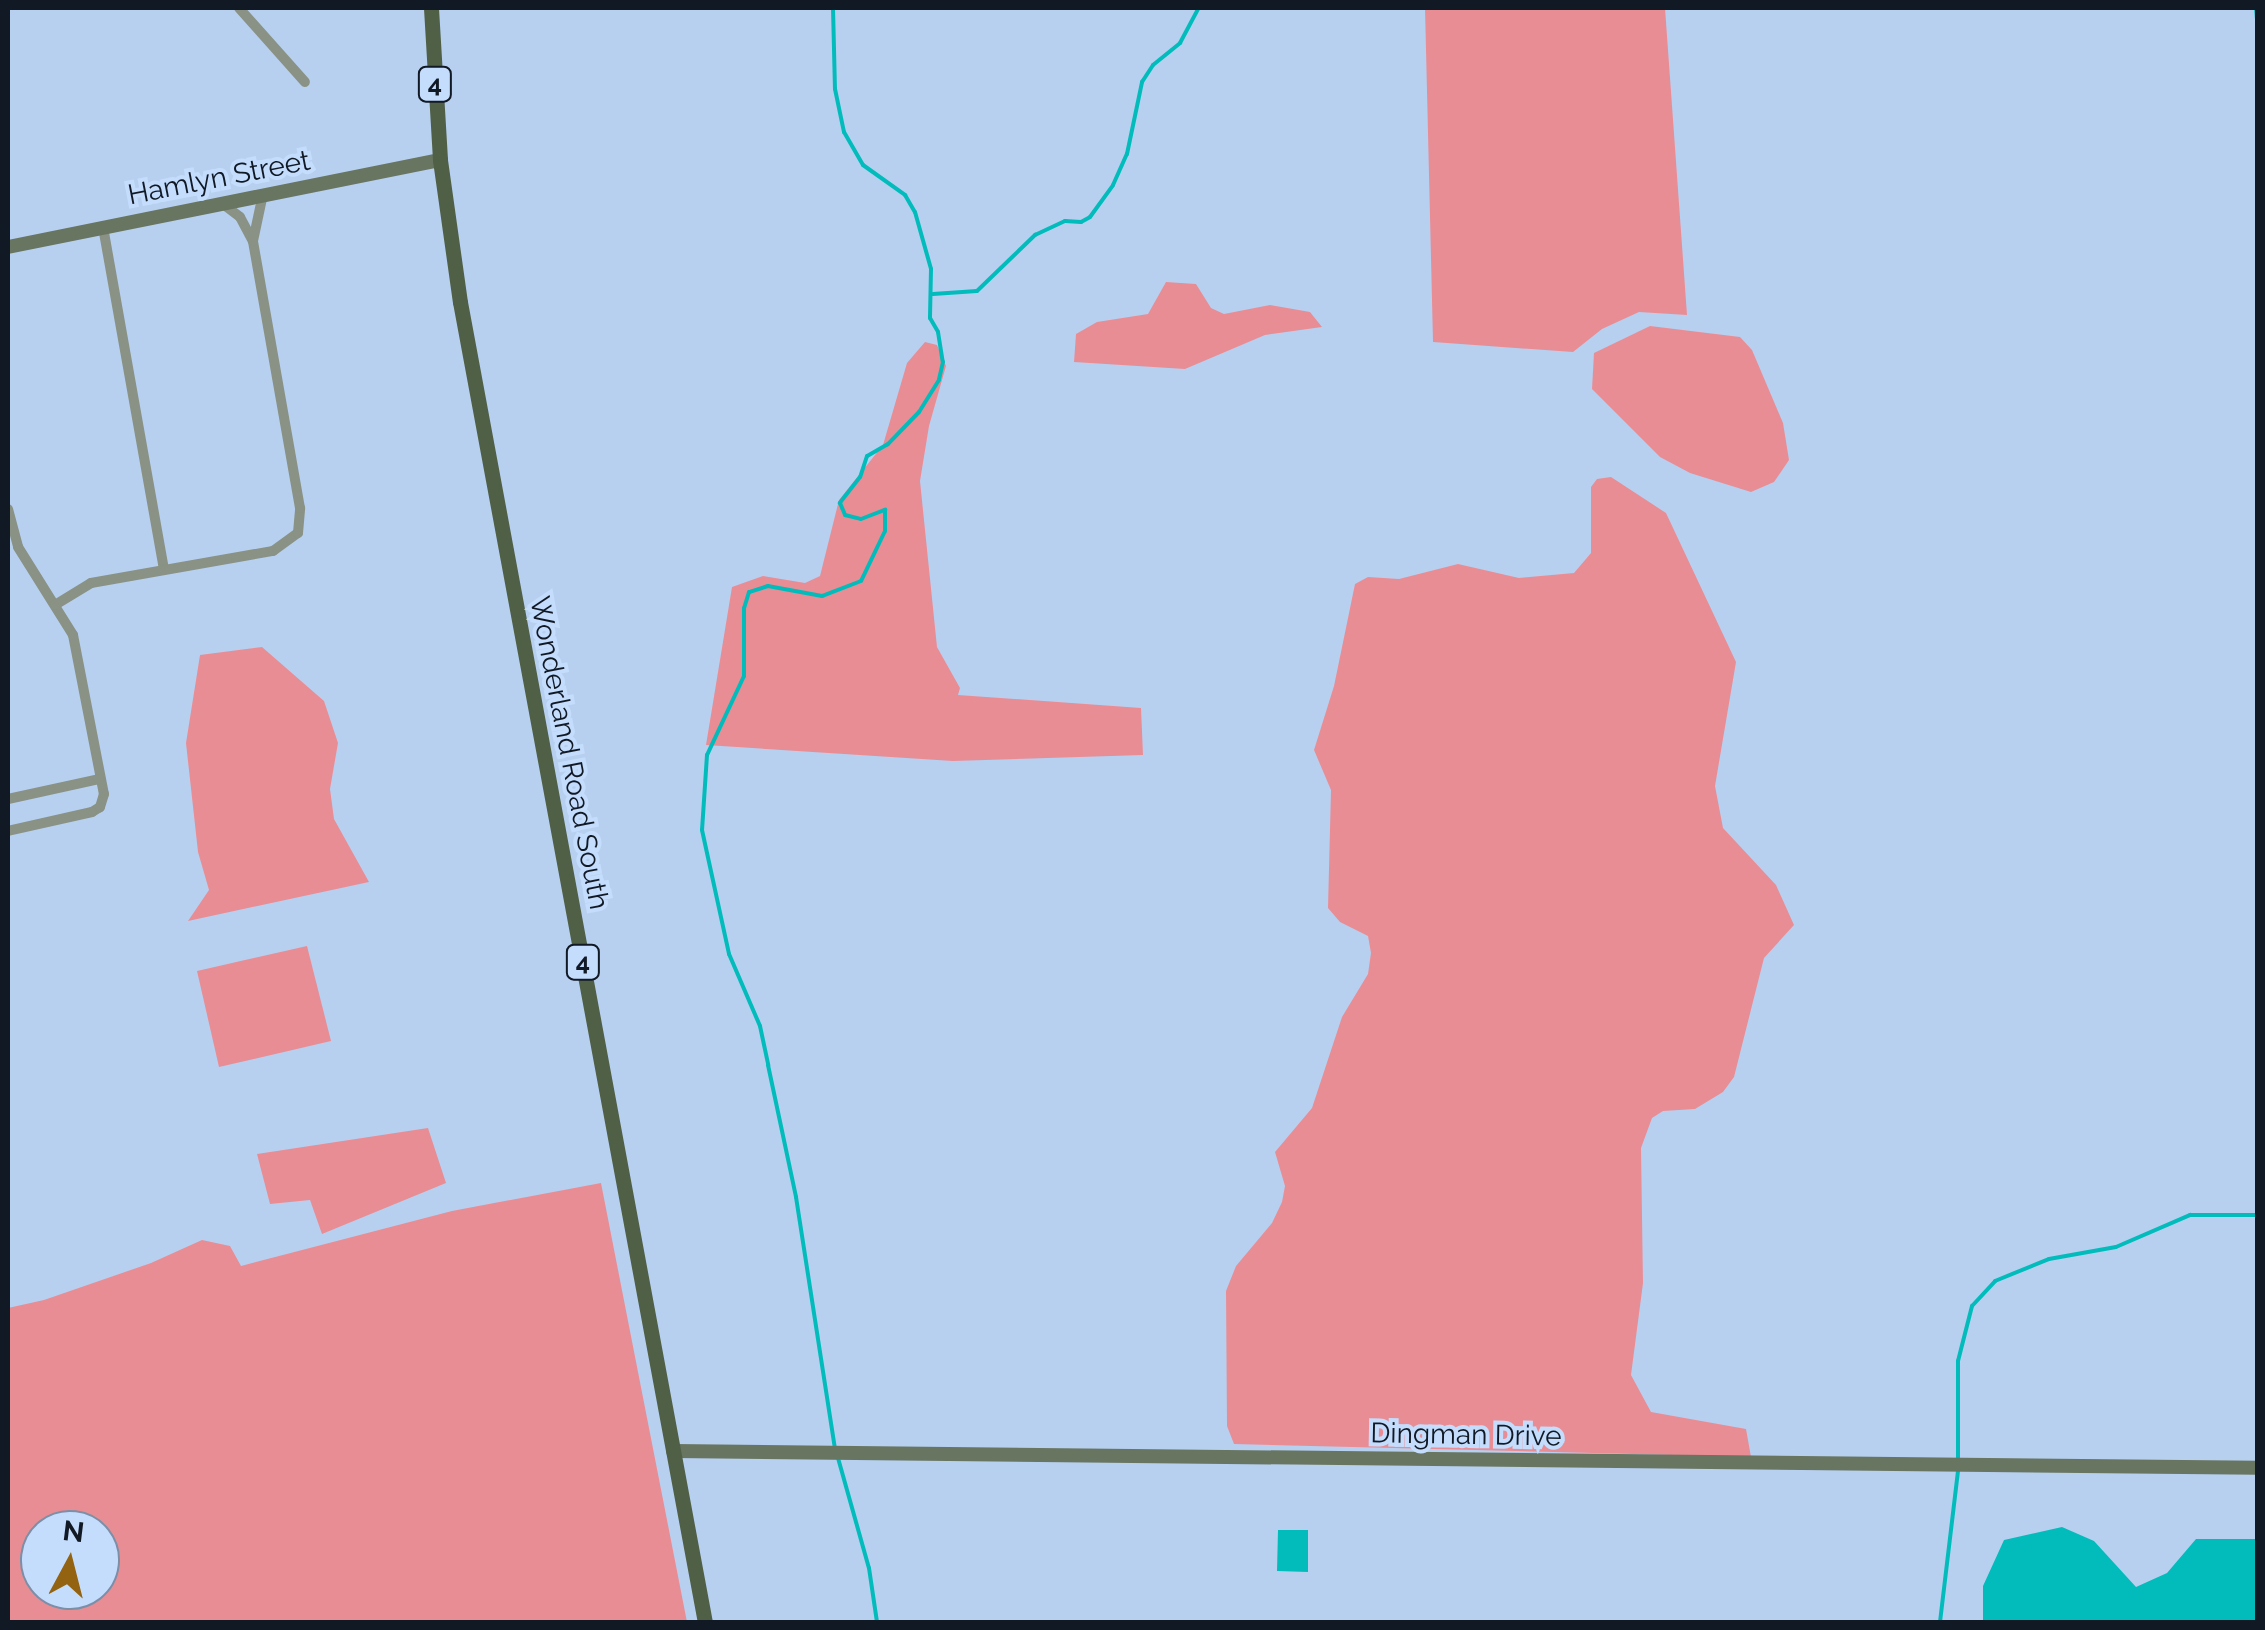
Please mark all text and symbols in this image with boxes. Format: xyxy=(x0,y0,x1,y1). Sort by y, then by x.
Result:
road number: 4 xyxy=(418,64,452,104)
street label: Hamlyn Street xyxy=(125,144,313,212)
street label: Wonderland Road South xyxy=(522,594,616,912)
road number: 4 xyxy=(566,942,600,982)
street label: Dingman Drive xyxy=(1370,1417,1562,1453)
north arrow xyxy=(20,1510,120,1610)
text: N xyxy=(61,1514,86,1549)

